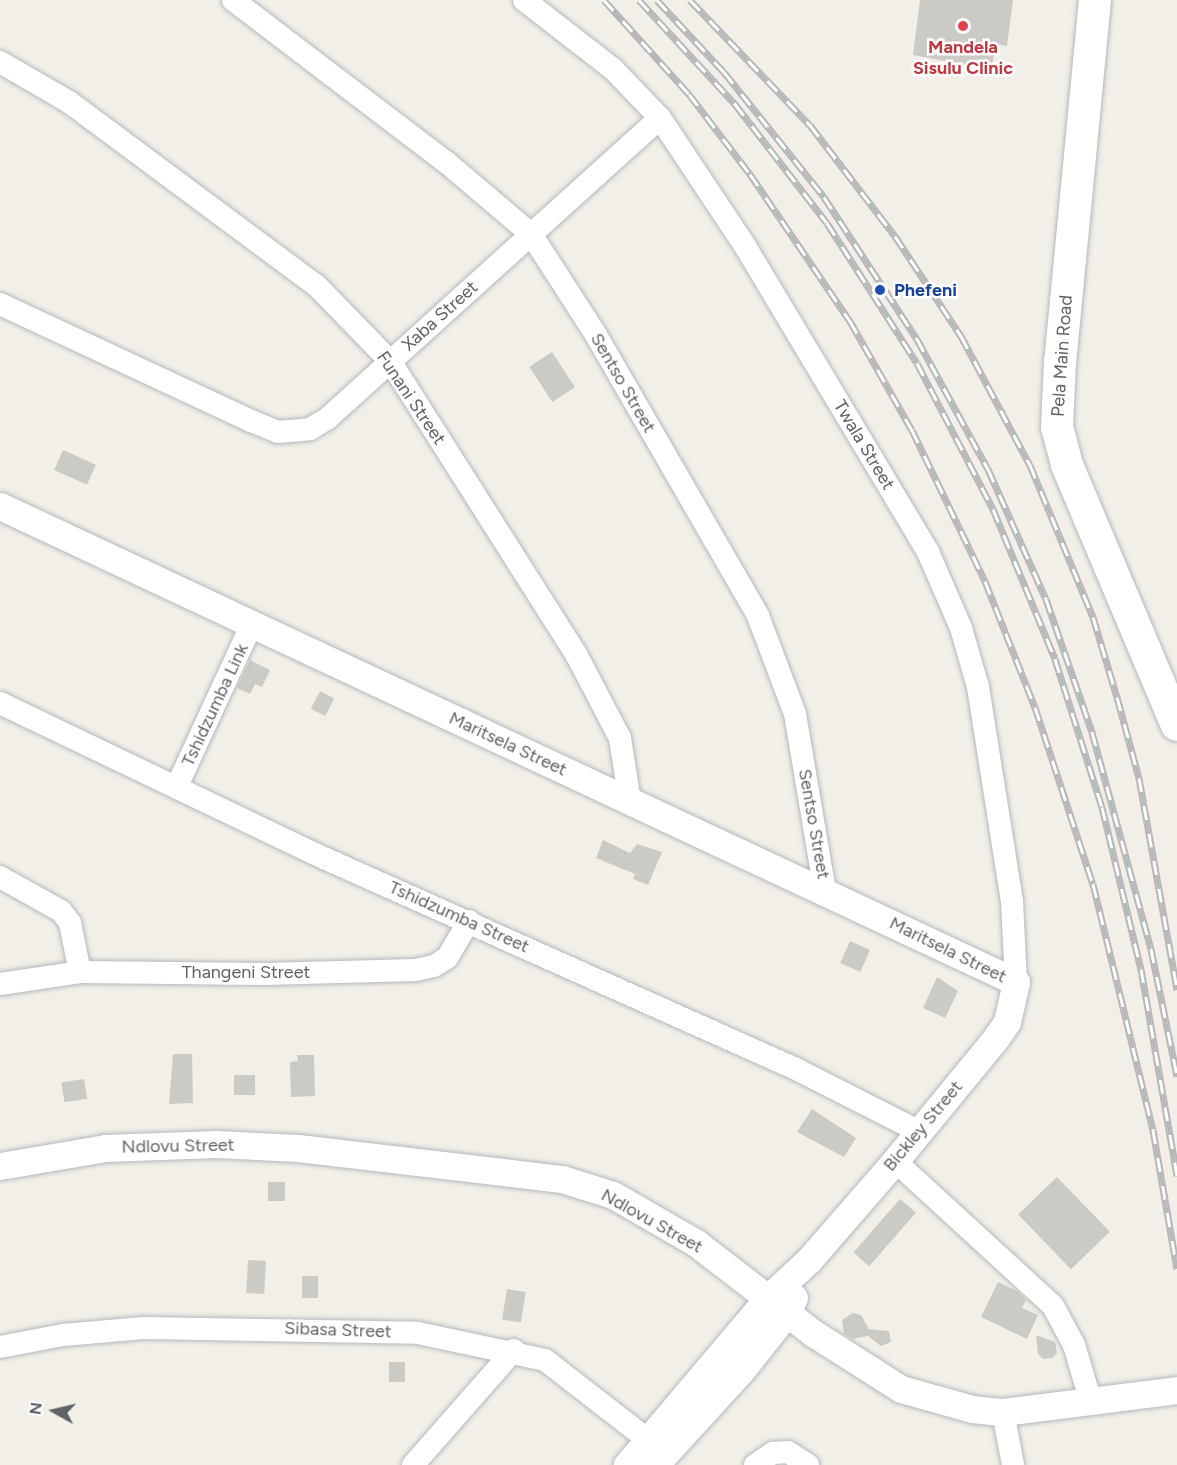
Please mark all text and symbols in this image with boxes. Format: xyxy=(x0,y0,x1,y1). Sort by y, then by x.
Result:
marker: Mandela Sisulu Clinic xyxy=(954,17,972,35)
place label: Mandela Sisulu Clinic xyxy=(913,37,1013,80)
street label: Xaba Street xyxy=(398,276,482,356)
place label: Phefeni xyxy=(894,279,957,301)
marker: Phefeni xyxy=(871,281,889,299)
street label: Pela Main Road xyxy=(1047,294,1077,418)
street label: Sentso Street xyxy=(586,329,660,437)
street label: Funani Street xyxy=(372,347,450,449)
street label: Twala Street xyxy=(829,396,899,494)
street label: Tshidzumba Link xyxy=(177,640,253,770)
street label: Maritsela Street xyxy=(446,707,570,781)
street label: Sentso Street xyxy=(794,767,834,881)
street label: Tshidzumba Street xyxy=(386,876,532,958)
street label: Maritsela Street xyxy=(886,912,1010,988)
street label: Thangeni Street xyxy=(182,961,310,983)
street label: Bickley Street xyxy=(879,1076,967,1176)
street label: Ndlovu Street xyxy=(121,1134,235,1158)
street label: Ndlovu Street xyxy=(597,1184,707,1258)
street label: Sibasa Street xyxy=(284,1317,392,1343)
north arrow xyxy=(24,1381,84,1441)
text: N xyxy=(25,1401,46,1416)

